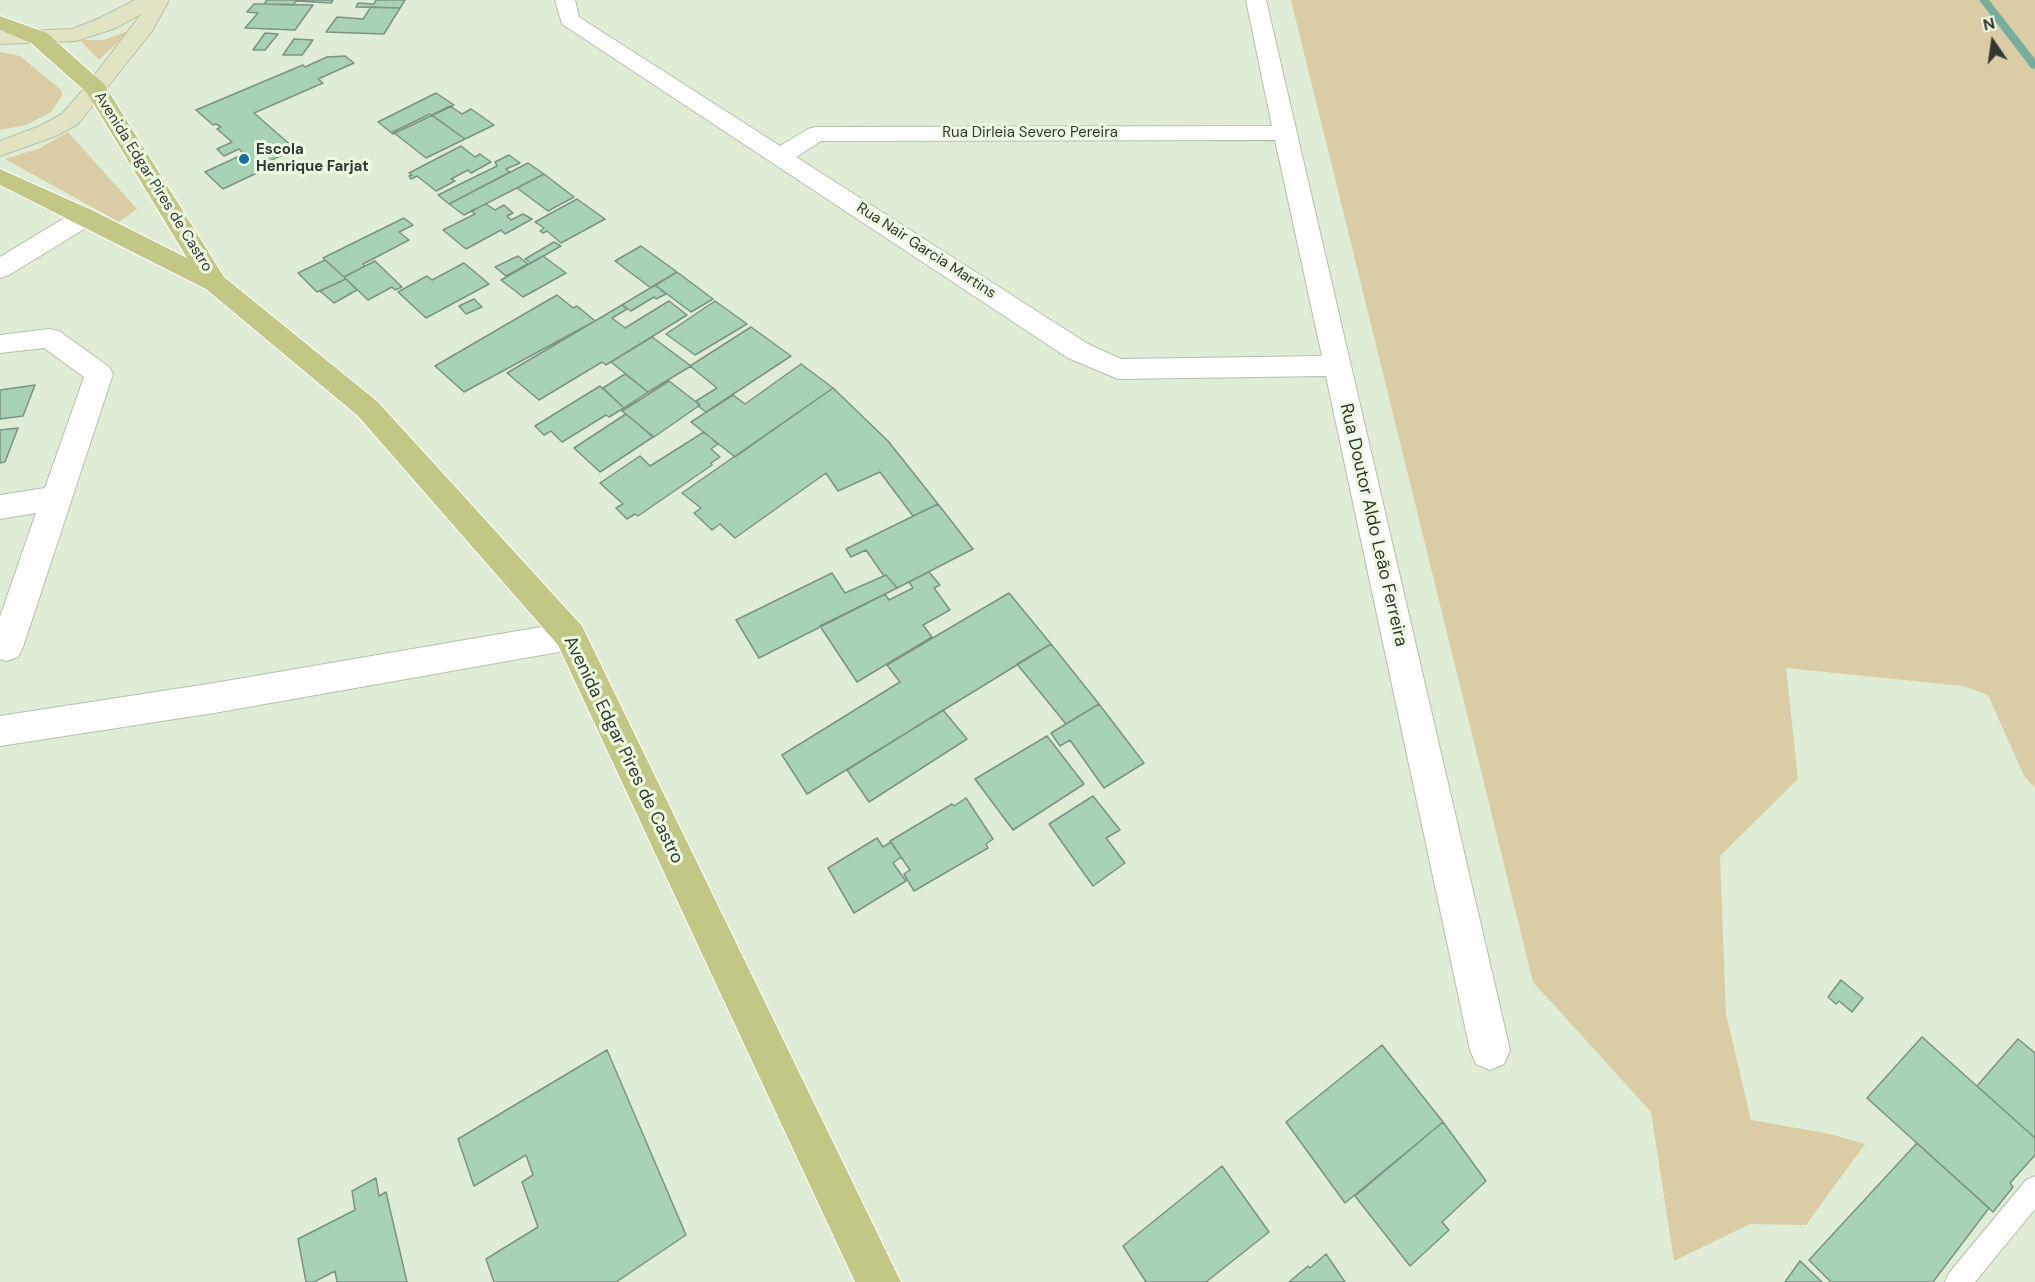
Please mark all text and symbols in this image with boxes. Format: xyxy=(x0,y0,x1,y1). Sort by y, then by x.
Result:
north arrow xyxy=(1963,12,2023,72)
text: N xyxy=(1981,12,1997,36)
street label: Avenida Edgar Pires de Castro xyxy=(90,89,216,275)
street label: Rua Dirleia Severo Pereira xyxy=(942,124,1118,142)
place label: Escola Henrique Farjat xyxy=(256,141,369,176)
marker: Escola Henrique Farjat xyxy=(237,152,251,166)
street label: Rua Nair Garcia Martins xyxy=(853,199,999,303)
street label: Rua Doutor Aldo Leão Ferreira xyxy=(1335,401,1411,649)
street label: Avenida Edgar Pires de Castro xyxy=(558,633,688,867)

